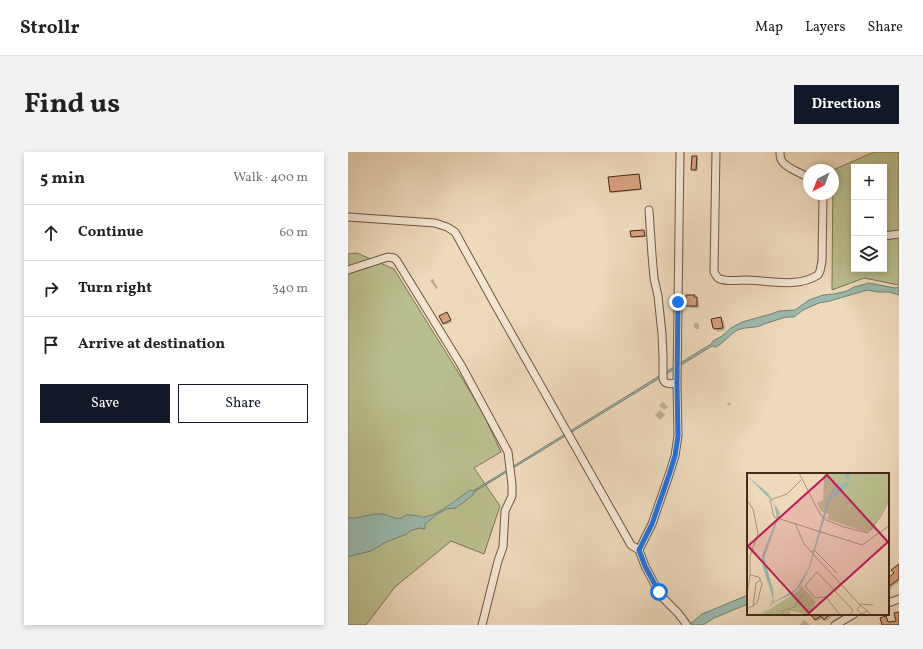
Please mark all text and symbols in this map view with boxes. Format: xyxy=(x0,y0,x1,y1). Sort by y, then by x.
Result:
text: Strollr xyxy=(20,15,80,41)
text: Map xyxy=(755,18,783,37)
text: Layers xyxy=(805,18,845,37)
text: Share xyxy=(867,18,903,37)
text: Find us xyxy=(24,85,120,124)
button: Directions xyxy=(794,85,899,124)
north arrow xyxy=(803,164,839,200)
map controls xyxy=(851,164,887,272)
button: + xyxy=(851,164,887,200)
text: 5 min xyxy=(40,167,85,190)
text: Walk · 400 m xyxy=(233,169,308,187)
button: − xyxy=(851,200,887,236)
icon: ahead xyxy=(40,222,62,244)
text: Continue xyxy=(78,222,143,243)
text: 60 m xyxy=(280,224,308,242)
button: layers xyxy=(851,236,887,272)
icon: right xyxy=(40,278,62,300)
text: Turn right xyxy=(78,278,152,299)
text: 340 m xyxy=(272,280,308,298)
route end xyxy=(669,293,687,311)
icon: arrive xyxy=(40,334,62,356)
text: Arrive at destination xyxy=(78,334,225,355)
button: Save xyxy=(40,384,170,423)
button: Share xyxy=(178,384,308,423)
inset map xyxy=(747,473,889,615)
route start xyxy=(650,583,668,601)

